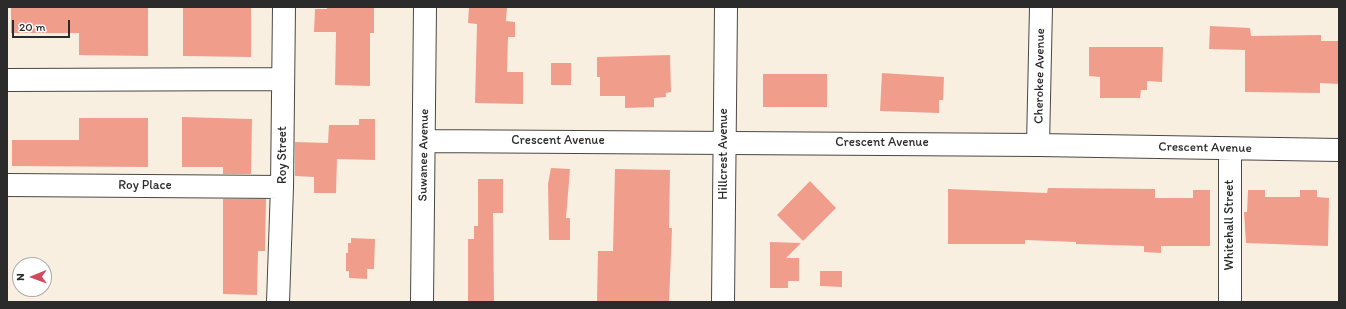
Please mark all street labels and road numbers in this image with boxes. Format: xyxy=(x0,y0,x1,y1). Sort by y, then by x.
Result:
street label: Cherokee Avenue xyxy=(1031,28,1049,124)
street label: Hillcrest Avenue xyxy=(716,108,732,200)
street label: Suwanee Avenue xyxy=(415,109,433,201)
street label: Roy Street xyxy=(275,126,291,184)
street label: Crescent Avenue xyxy=(511,133,605,149)
street label: Crescent Avenue xyxy=(835,135,929,151)
street label: Crescent Avenue xyxy=(1158,139,1252,157)
street label: Roy Place xyxy=(118,178,172,194)
street label: Whitehall Street xyxy=(1222,180,1238,270)

